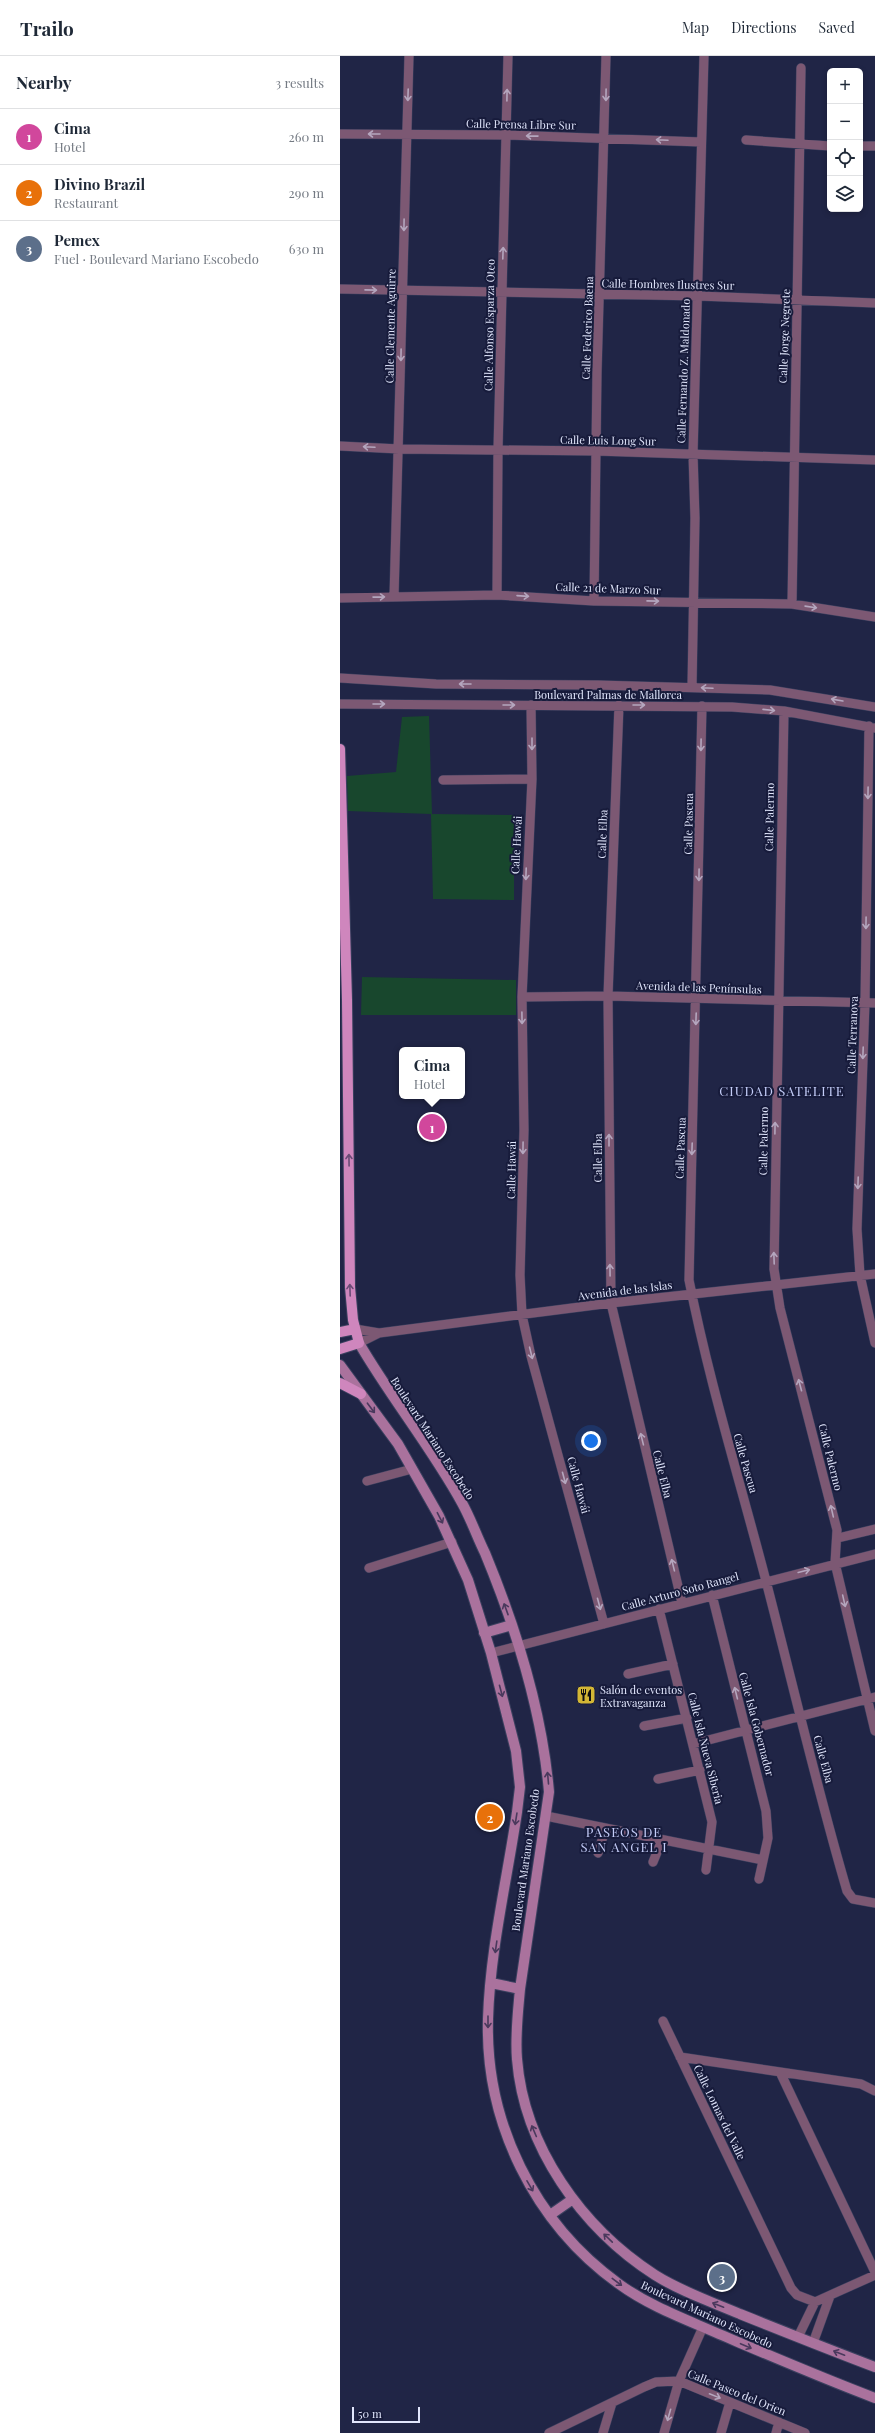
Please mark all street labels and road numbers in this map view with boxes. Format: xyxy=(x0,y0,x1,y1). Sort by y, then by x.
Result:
street label: Calle Prensa Libre Sur xyxy=(466,116,576,132)
street label: Calle Alfonso Esparza Oteo xyxy=(480,259,498,391)
street label: Calle Clemente Aguirre xyxy=(381,268,399,384)
street label: Calle Hombres Ilustres Sur xyxy=(602,275,735,293)
street label: Calle Federico Baena xyxy=(578,276,596,380)
street label: Calle Jorge Negrete xyxy=(775,288,793,383)
street label: Calle Fernando Z. Maldonado xyxy=(673,298,693,444)
street label: Calle Luis Long Sur xyxy=(560,432,656,448)
street label: Calle 21 de Marzo Sur xyxy=(555,579,661,597)
street label: Boulevard Palmas de Mallorca xyxy=(534,687,682,702)
street label: Calle Palermo xyxy=(761,783,777,851)
street label: Calle Pascua xyxy=(680,793,696,855)
street label: Calle Elba xyxy=(594,809,610,859)
street label: Calle Hawái xyxy=(507,815,525,875)
street label: Avenida de las Penínsulas xyxy=(635,977,762,997)
street label: Calle Terranova xyxy=(843,995,861,1074)
street label: Calle Palermo xyxy=(755,1107,771,1175)
street label: Calle Pascua xyxy=(671,1116,689,1179)
street label: Calle Elba xyxy=(590,1133,605,1183)
street label: Calle Hawái xyxy=(503,1141,519,1199)
street label: Avenida de las Islas xyxy=(576,1277,673,1303)
street label: Boulevard Mariano Escobedo xyxy=(388,1374,478,1502)
street label: Calle Palermo xyxy=(815,1422,847,1492)
street label: Calle Pascua xyxy=(730,1431,762,1495)
street label: Calle Elba xyxy=(650,1448,676,1500)
street label: Calle Hawái xyxy=(564,1455,594,1515)
street label: Calle Arturo Soto Rangel xyxy=(620,1568,740,1614)
street label: Calle Isla Gobernador xyxy=(736,1670,778,1778)
street label: Calle Isla Nueva Siberia xyxy=(685,1690,727,1806)
street label: Calle Elba xyxy=(810,1733,838,1785)
street label: Boulevard Mariano Escobedo xyxy=(508,1788,542,1932)
street label: Calle Lomas del Valle xyxy=(690,2062,750,2162)
street label: Boulevard Mariano Escobedo xyxy=(639,2277,775,2351)
street label: Calle Paseo del Orien xyxy=(686,2365,789,2419)

